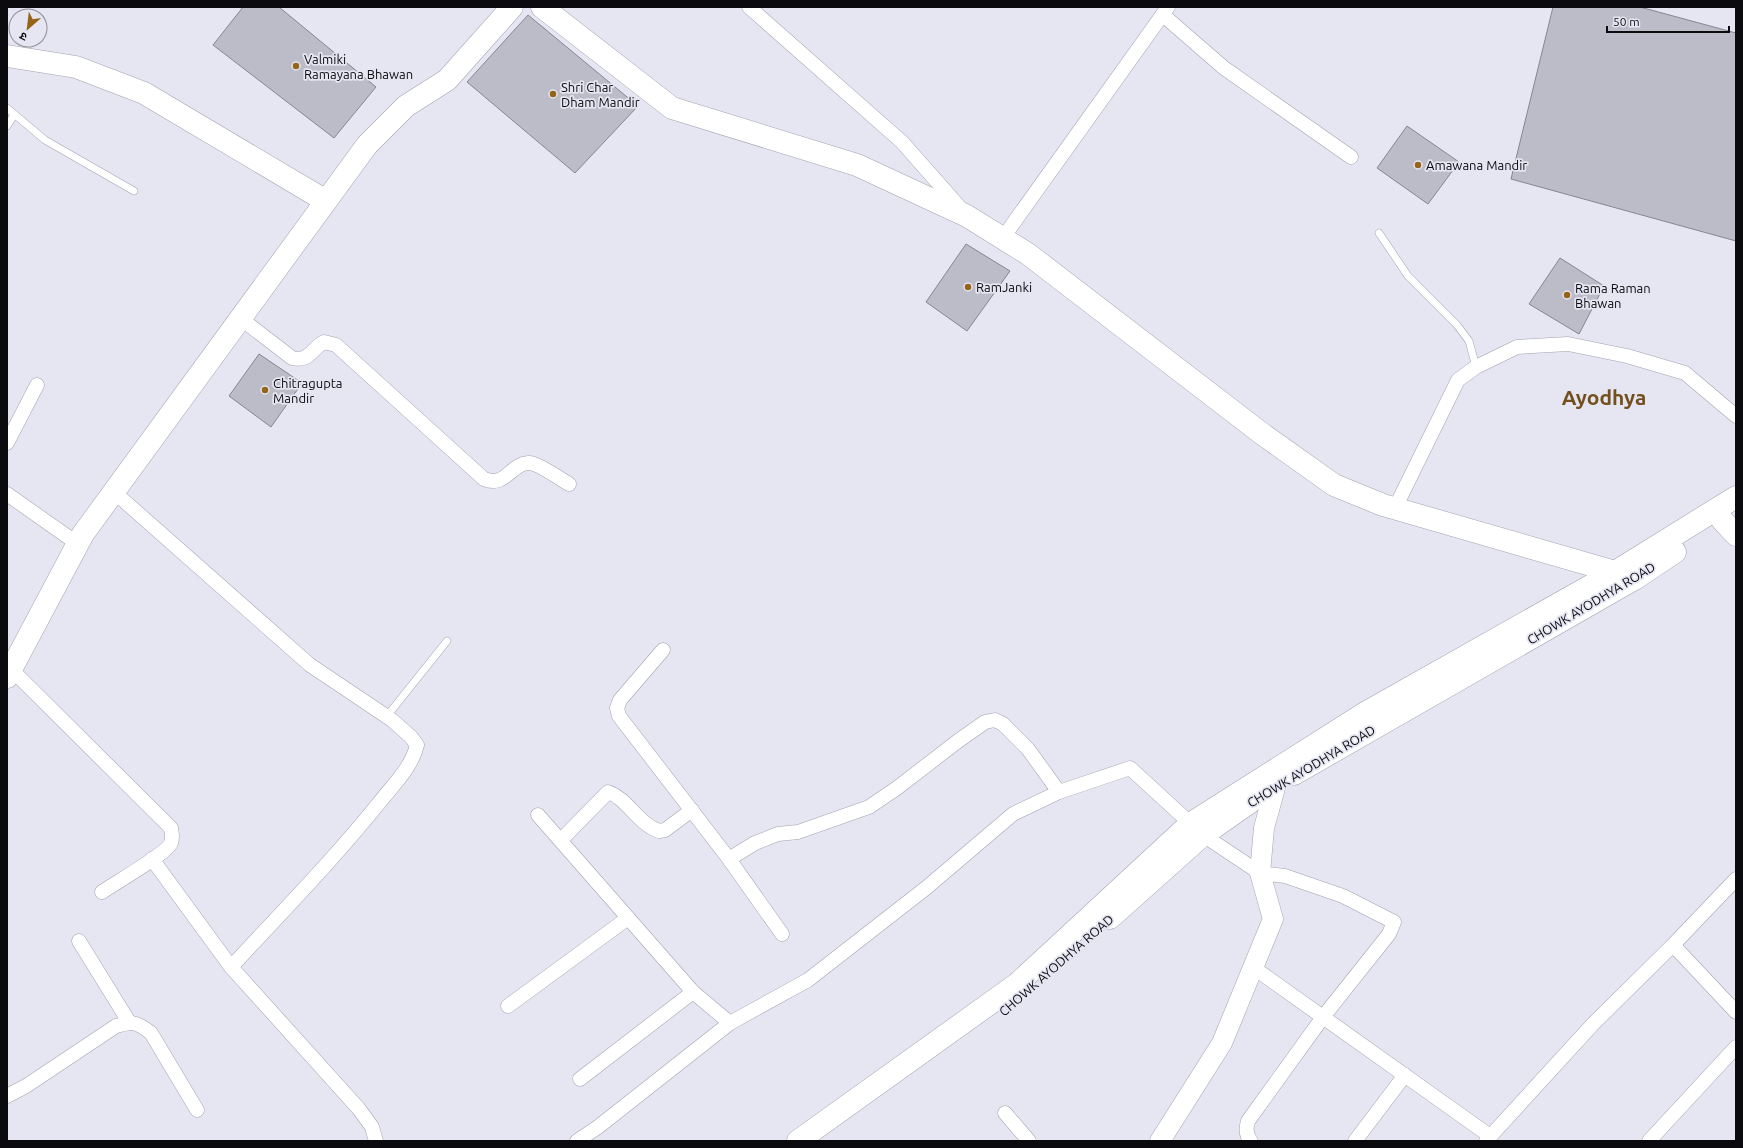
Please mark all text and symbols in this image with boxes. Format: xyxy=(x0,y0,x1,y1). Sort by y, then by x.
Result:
north arrow xyxy=(8,8,48,48)
scale bar xyxy=(1607,8,1729,34)
text: 50 m xyxy=(1613,15,1640,28)
text: उ xyxy=(17,30,29,44)
place label: Valmiki Ramayana Bhawan xyxy=(304,52,413,81)
marker: Valmiki Ramayana Bhawan xyxy=(291,61,301,71)
place label: Shri Char Dham Mandir xyxy=(561,80,640,109)
marker: Shri Char Dham Mandir xyxy=(548,89,558,99)
place label: Amawana Mandir xyxy=(1426,158,1527,172)
marker: Amawana Mandir xyxy=(1413,160,1423,170)
place label: RamJanki xyxy=(976,280,1032,294)
place label: Rama Raman Bhawan xyxy=(1575,281,1651,310)
marker: RamJanki xyxy=(963,282,973,292)
marker: Rama Raman Bhawan xyxy=(1562,290,1572,300)
place label: Chitragupta Mandir xyxy=(273,376,343,405)
marker: Chitragupta Mandir xyxy=(260,385,270,395)
district label: Ayodhya xyxy=(1562,385,1646,409)
street label: CHOWK AYODHYA ROAD xyxy=(1525,559,1657,647)
street label: CHOWK AYODHYA ROAD xyxy=(1245,722,1377,810)
street label: CHOWK AYODHYA ROAD xyxy=(996,912,1116,1018)

